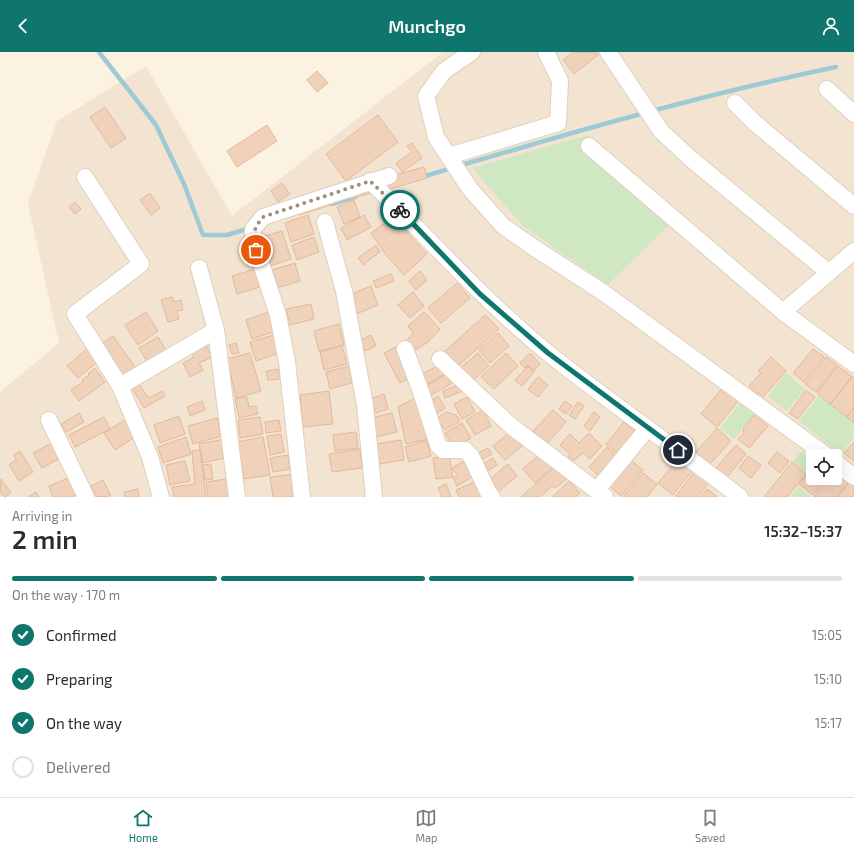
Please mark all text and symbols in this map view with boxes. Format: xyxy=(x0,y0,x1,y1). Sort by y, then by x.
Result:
icon: back xyxy=(12,15,34,37)
text: Munchgo xyxy=(388,15,466,37)
icon: person xyxy=(820,15,842,37)
courier xyxy=(380,190,420,230)
icon: bike xyxy=(389,199,411,221)
pin xyxy=(239,233,273,267)
icon: bag xyxy=(245,239,267,261)
pin xyxy=(661,433,695,467)
icon: home xyxy=(667,439,689,461)
map controls xyxy=(806,449,842,485)
button: locate xyxy=(806,449,842,485)
text: Arriving in xyxy=(12,508,72,524)
text: 15:32–15:37 xyxy=(764,522,842,540)
text: 2 min xyxy=(12,523,78,554)
text: On the way · 170 m xyxy=(12,587,120,603)
icon: check xyxy=(12,624,34,646)
text: Confirmed xyxy=(46,626,117,644)
text: 15:05 xyxy=(812,627,842,643)
icon: check xyxy=(12,668,34,690)
text: Preparing xyxy=(46,670,112,688)
text: 15:10 xyxy=(814,671,842,687)
icon: check xyxy=(12,712,34,734)
text: On the way xyxy=(46,714,122,732)
text: 15:17 xyxy=(815,715,842,731)
text: Delivered xyxy=(46,758,111,776)
tab: Home xyxy=(129,807,158,844)
tab: Map xyxy=(415,807,438,844)
tab: Saved xyxy=(695,807,725,844)

